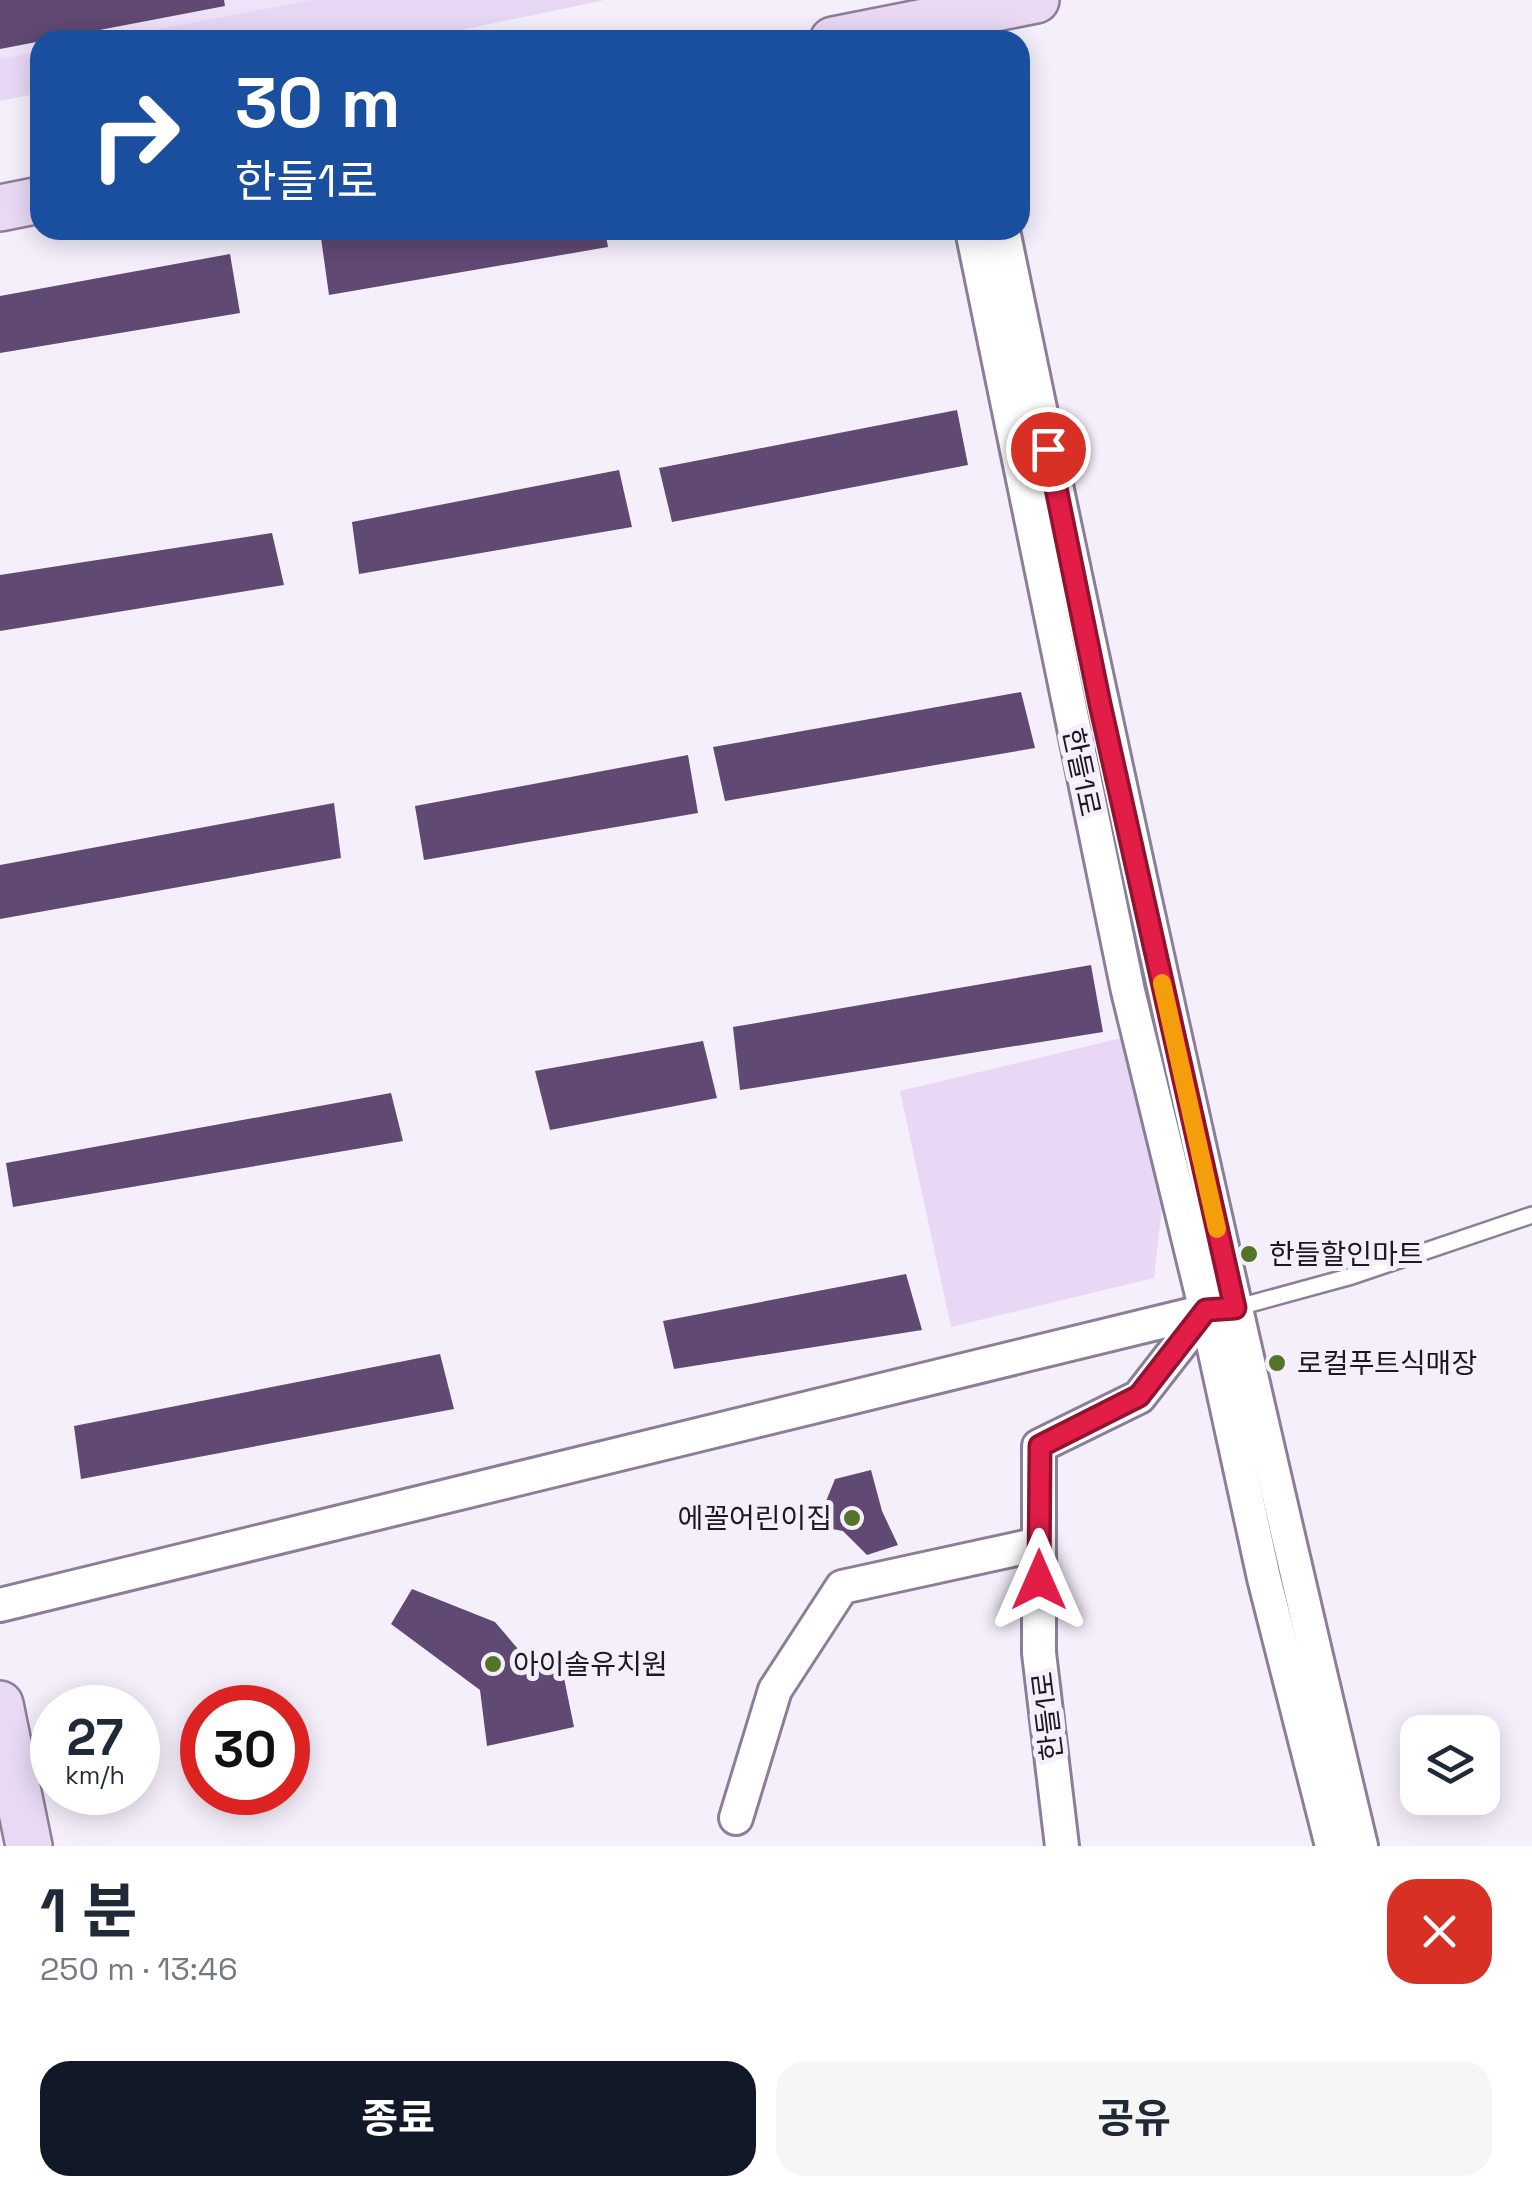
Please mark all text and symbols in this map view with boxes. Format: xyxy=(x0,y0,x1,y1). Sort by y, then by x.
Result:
text: 30 m xyxy=(235,58,400,147)
icon: right xyxy=(70,70,200,200)
text: 한들1로 xyxy=(235,153,378,210)
pin xyxy=(1006,407,1091,492)
icon: arrive xyxy=(1021,422,1076,477)
street label: 한들1로 xyxy=(1055,725,1109,819)
place label: 한들할인마트 xyxy=(1269,1236,1424,1272)
marker: 한들할인마트 xyxy=(1238,1243,1260,1265)
place label: 로컬푸트식매장 xyxy=(1297,1345,1477,1381)
marker: 로컬푸트식매장 xyxy=(1266,1352,1288,1374)
place label: 에꼴어린이집 xyxy=(677,1500,832,1536)
marker: 에꼴어린이집 xyxy=(841,1507,863,1529)
position arrow xyxy=(987,1528,1091,1632)
place label: 아이솔유치원 xyxy=(513,1646,668,1682)
marker: 아이솔유치원 xyxy=(482,1653,504,1675)
street label: 한들1로 xyxy=(1024,1670,1070,1762)
speed limit sign: 30 xyxy=(180,1685,310,1815)
text: 27 xyxy=(67,1706,123,1770)
map controls xyxy=(1400,1715,1500,1815)
button: layers xyxy=(1400,1715,1500,1815)
text: km/h xyxy=(65,1759,125,1791)
text: 1 분 xyxy=(40,1873,138,1950)
button: close xyxy=(1387,1879,1492,1984)
text: 250 m · 13:46 xyxy=(40,1949,238,1989)
button: 종료 xyxy=(40,2061,756,2176)
button: 공유 xyxy=(776,2061,1492,2176)

